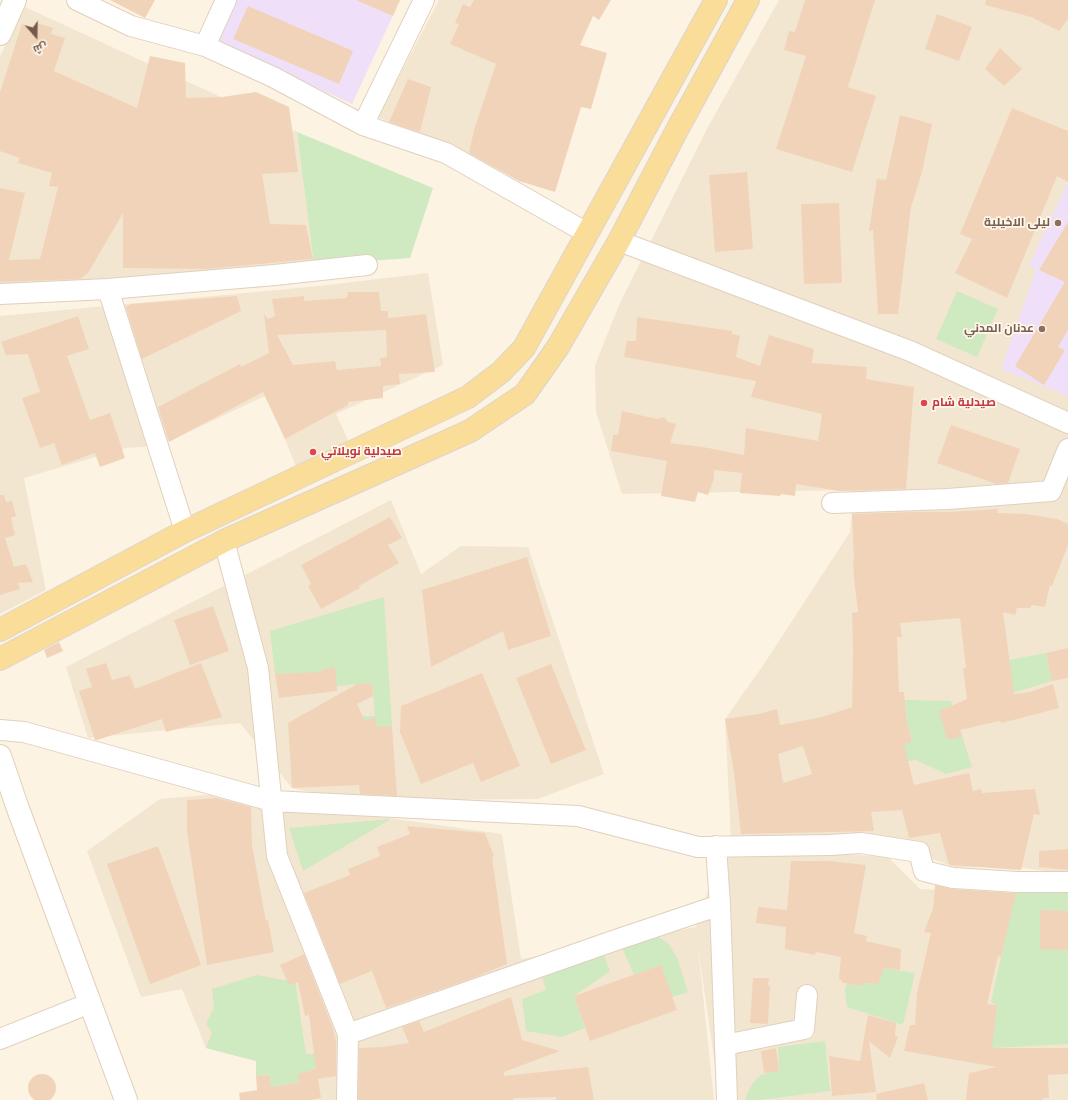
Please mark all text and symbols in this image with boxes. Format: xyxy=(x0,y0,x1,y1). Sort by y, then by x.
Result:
north arrow xyxy=(16,16,56,56)
text: ش xyxy=(31,39,49,56)
place label: ليلى الاخيلية xyxy=(984,216,1050,230)
marker: ليلى الاخيلية xyxy=(1053,218,1063,228)
place label: عدنان المدني xyxy=(964,322,1034,336)
marker: عدنان المدني xyxy=(1037,324,1047,334)
place label: صيدلية شام xyxy=(932,396,996,410)
marker: صيدلية شام xyxy=(919,398,929,408)
place label: صيدلية نويلاتي xyxy=(321,445,402,459)
marker: صيدلية نويلاتي xyxy=(308,447,318,457)

